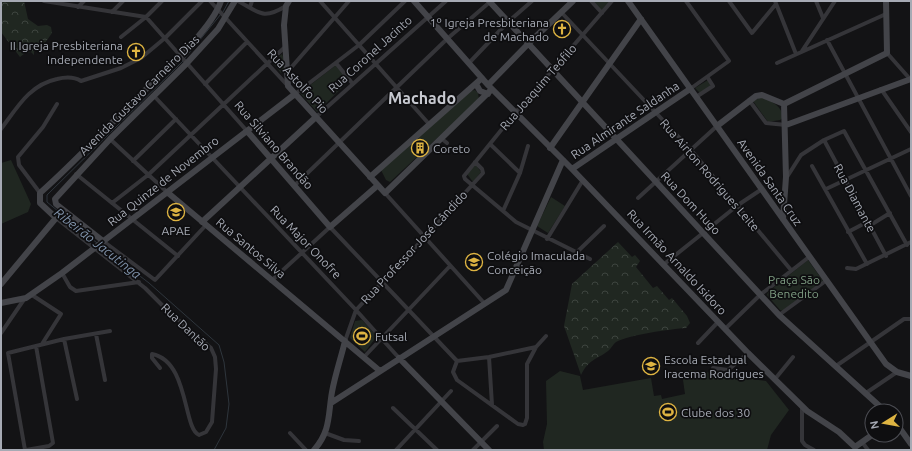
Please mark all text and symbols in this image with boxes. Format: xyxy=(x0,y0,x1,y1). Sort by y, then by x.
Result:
street label: Rua Coronel Jacinto xyxy=(326,13,414,95)
place label: 1º Igreja Presbiteriana de Machado xyxy=(430,16,549,43)
church icon: 1º Igreja Presbiteriana de Machado xyxy=(552,19,572,39)
street label: Avenida Gustavo Carneiro Dias xyxy=(76,32,202,158)
place label: II Igreja Presbiteriana Independente xyxy=(10,39,123,66)
street label: Rua Joaquim Teófilo xyxy=(497,41,579,133)
church icon: II Igreja Presbiteriana Independente xyxy=(126,42,146,62)
street label: Rua Astolfo Pio xyxy=(265,46,331,116)
street label: Rua Almirante Saldanha xyxy=(568,79,682,161)
district label: Machado xyxy=(388,89,456,107)
street label: Rua Silviano Brandão xyxy=(232,98,316,192)
street label: Rua Airton Rodrigues Leite xyxy=(658,116,762,234)
street label: Rua Quinze de Novembro xyxy=(105,134,221,228)
street label: Avenida Santa Cruz xyxy=(735,136,805,228)
building icon: Coreto xyxy=(410,138,430,158)
place label: Coreto xyxy=(433,142,470,155)
street label: Rua Diamante xyxy=(832,162,878,234)
street label: Rua Dom Hugo xyxy=(659,169,723,237)
street label: Rua Professor José Cândido xyxy=(358,188,470,306)
school or university icon: APAE xyxy=(166,202,186,222)
street label: Rua Major Onofre xyxy=(268,203,344,281)
water label: Ribeirão Jacutinga xyxy=(52,205,144,281)
street label: Rua Irmão Arnaldo Isidoro xyxy=(625,207,729,317)
street label: Rua Santos Silva xyxy=(214,215,288,281)
place label: APAE xyxy=(161,224,191,237)
place label: Colégio Imaculada Conceição xyxy=(487,249,585,276)
school or university icon: Colégio Imaculada Conceição xyxy=(464,252,484,272)
park label: Praça São Benedito xyxy=(768,273,820,300)
street label: Rua Dantão xyxy=(159,301,213,353)
sports icon: Futsal xyxy=(352,326,372,346)
place label: Futsal xyxy=(375,330,407,343)
place label: Escola Estadual Iracema Rodrigues xyxy=(664,353,764,380)
school or university icon: Escola Estadual Iracema Rodrigues xyxy=(641,356,661,376)
sports icon: Clube dos 30 xyxy=(658,402,678,422)
north arrow xyxy=(864,403,904,443)
place label: Clube dos 30 xyxy=(681,406,751,419)
text: N xyxy=(868,420,881,430)

